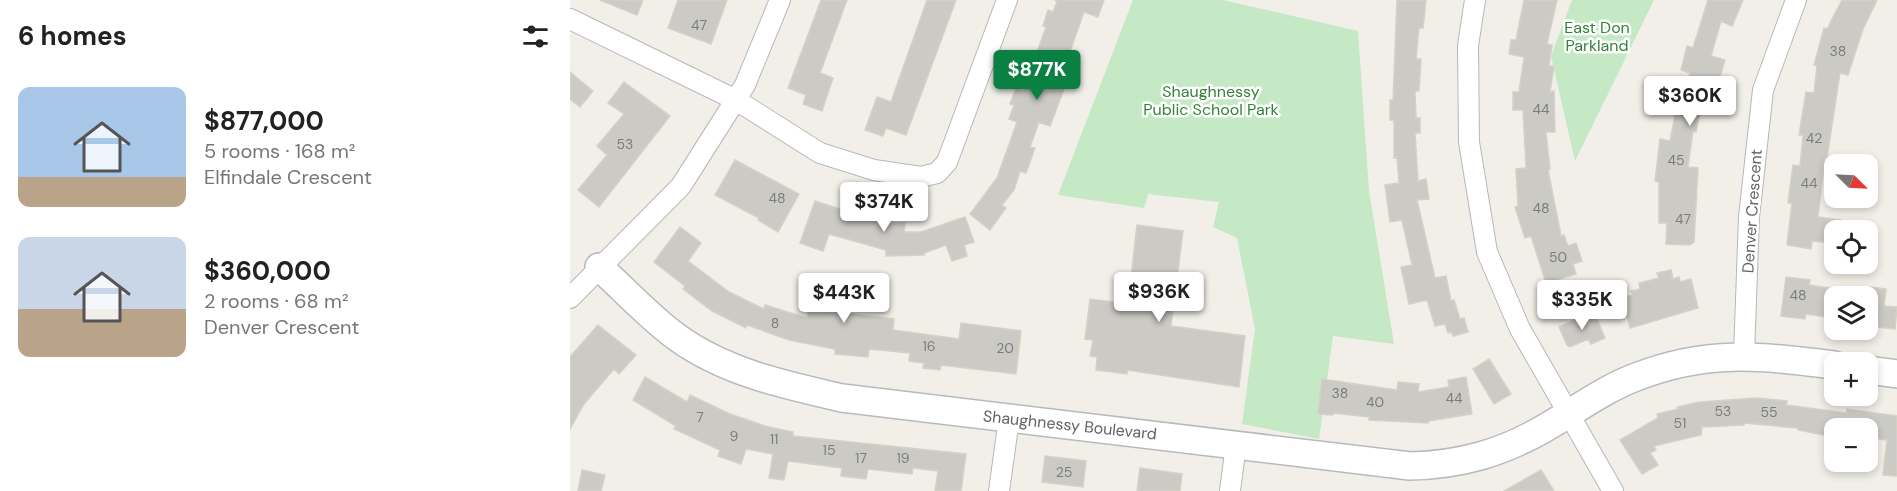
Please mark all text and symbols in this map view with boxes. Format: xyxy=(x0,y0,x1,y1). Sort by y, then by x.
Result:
house number: 47 xyxy=(691,16,707,34)
park label: East Don Parkland xyxy=(1564,17,1630,56)
text: 6 homes xyxy=(18,19,126,53)
icon: filters xyxy=(519,20,552,53)
house number: 38 xyxy=(1830,42,1846,60)
pin: $877K xyxy=(995,50,1079,101)
text: $877K xyxy=(1007,56,1067,82)
pin: $360K xyxy=(1648,76,1732,127)
park label: Shaughnessy Public School Park xyxy=(1143,81,1279,120)
text: $360K xyxy=(1658,82,1722,108)
house number: 44 xyxy=(1533,100,1550,118)
text: $877,000 xyxy=(204,104,324,138)
icon: home xyxy=(66,111,138,183)
house number: 42 xyxy=(1806,129,1822,147)
house number: 53 xyxy=(617,135,633,153)
text: 5 rooms · 168 m² xyxy=(204,138,355,164)
street label: Denver Crescent xyxy=(1737,148,1767,274)
house number: 45 xyxy=(1667,151,1685,169)
north arrow xyxy=(1824,154,1878,208)
map controls xyxy=(1824,154,1878,472)
text: Elfindale Crescent xyxy=(204,164,372,190)
house number: 44 xyxy=(1801,174,1818,192)
pin: $374K xyxy=(842,182,926,233)
text: $374K xyxy=(854,188,914,214)
house number: 48 xyxy=(768,189,786,207)
house number: 48 xyxy=(1532,199,1550,217)
house number: 47 xyxy=(1675,210,1691,228)
button: locate xyxy=(1824,220,1878,274)
house number: 50 xyxy=(1549,248,1567,266)
text: $360,000 xyxy=(204,254,331,288)
icon: home xyxy=(66,261,138,333)
pin: $936K xyxy=(1117,272,1201,323)
pin: $443K xyxy=(802,273,886,324)
text: $936K xyxy=(1128,278,1190,304)
text: $443K xyxy=(812,279,876,305)
pin: $335K xyxy=(1540,280,1624,331)
text: $335K xyxy=(1551,286,1613,312)
house number: 48 xyxy=(1789,286,1807,304)
button: layers xyxy=(1824,286,1878,340)
text: 2 rooms · 68 m² xyxy=(204,288,349,314)
text: Denver Crescent xyxy=(204,314,359,340)
house number: 8 xyxy=(771,314,779,332)
house number: 16 xyxy=(922,337,936,355)
house number: 20 xyxy=(996,339,1014,357)
button: + xyxy=(1824,352,1878,406)
house number: 38 xyxy=(1332,384,1348,402)
house number: 44 xyxy=(1446,389,1463,407)
house number: 40 xyxy=(1366,393,1384,411)
house number: 53 xyxy=(1715,402,1731,420)
house number: 55 xyxy=(1760,403,1778,421)
street label: Shaughnessy Boulevard xyxy=(982,405,1158,445)
house number: 7 xyxy=(696,408,704,426)
house number: 51 xyxy=(1674,414,1686,432)
button: − xyxy=(1824,418,1878,472)
house number: 9 xyxy=(730,427,739,445)
house number: 11 xyxy=(770,430,778,448)
house number: 15 xyxy=(823,441,835,459)
house number: 17 xyxy=(855,449,867,467)
house number: 19 xyxy=(896,449,910,467)
house number: 25 xyxy=(1056,463,1072,481)

